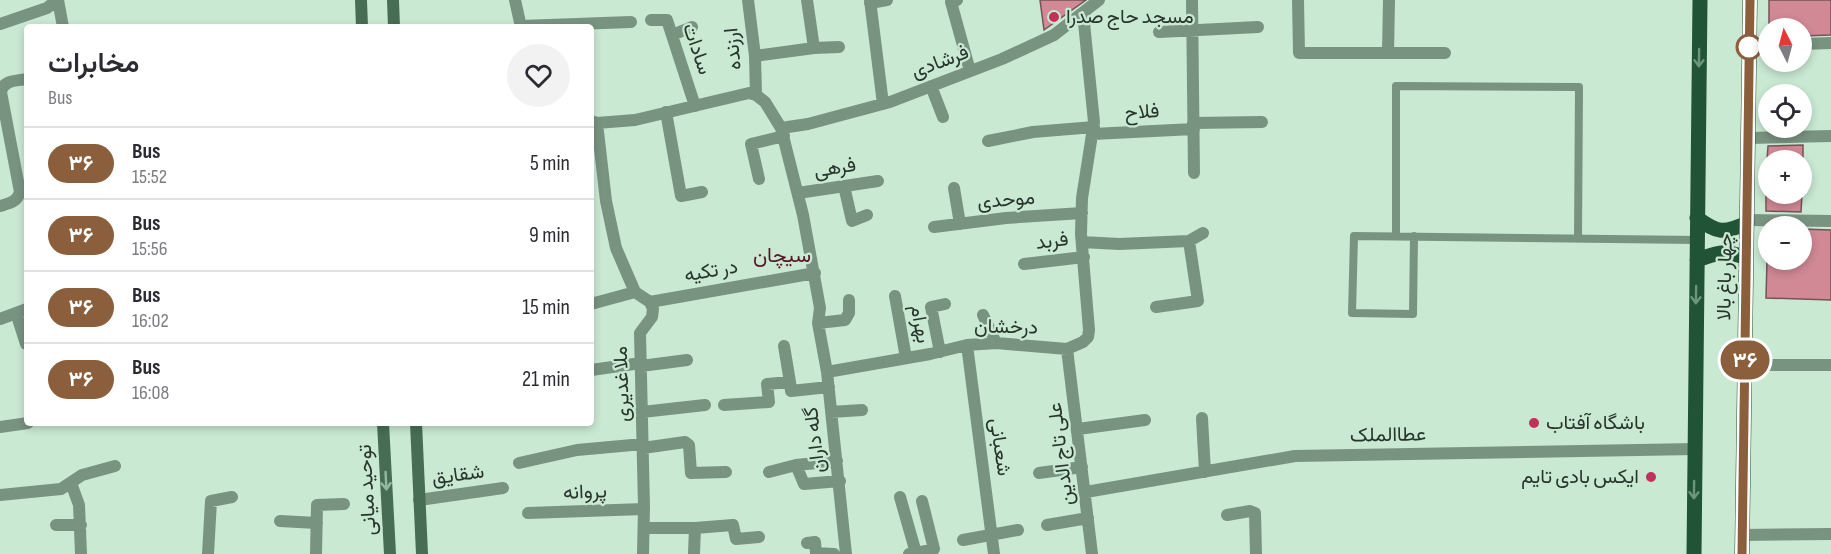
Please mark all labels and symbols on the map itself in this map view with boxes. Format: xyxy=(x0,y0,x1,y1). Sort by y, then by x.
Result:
place label: مسجد حاج صدرا xyxy=(1066,5,1194,30)
marker: مسجد حاج صدرا xyxy=(1047,10,1061,24)
north arrow xyxy=(1758,18,1812,72)
street label: سادات xyxy=(677,20,717,78)
street label: ارزنده xyxy=(719,27,747,71)
unlabelled marker xyxy=(1736,34,1762,60)
street label: فرشادی xyxy=(908,40,972,84)
one-way arrow xyxy=(1693,48,1705,68)
street label: فلاح xyxy=(1124,99,1160,126)
street label: فرهی xyxy=(812,153,858,183)
street label: موحدی xyxy=(976,186,1036,214)
street label: فربد xyxy=(1034,227,1070,255)
street label: چهار باغ بالا xyxy=(1712,233,1739,321)
district label: سیچان xyxy=(753,243,811,269)
street label: در تکیه xyxy=(682,254,740,288)
one-way arrow xyxy=(1691,285,1702,305)
street label: بهرام xyxy=(905,303,935,345)
street label: درخشان xyxy=(974,314,1038,340)
line badge: ۳۶ xyxy=(1718,340,1772,380)
street label: ملا غدیری xyxy=(609,346,635,422)
street label: علی تاج الدین xyxy=(1043,401,1080,507)
street label: گله داران xyxy=(799,405,831,475)
place label: باشگاه آفتاب xyxy=(1546,411,1645,435)
marker: باشگاه آفتاب xyxy=(1527,416,1541,430)
street label: شعبانی xyxy=(984,417,1016,477)
street label: عطاالملک xyxy=(1350,422,1426,448)
street label: توحید میانی xyxy=(353,444,381,536)
street label: شقایق xyxy=(430,459,486,491)
place label: ایکس بادی تایم xyxy=(1521,465,1639,489)
marker: ایکس بادی تایم xyxy=(1644,470,1658,484)
one-way arrow xyxy=(381,471,392,491)
street label: پروانه xyxy=(563,479,607,506)
one-way arrow xyxy=(1688,480,1700,500)

